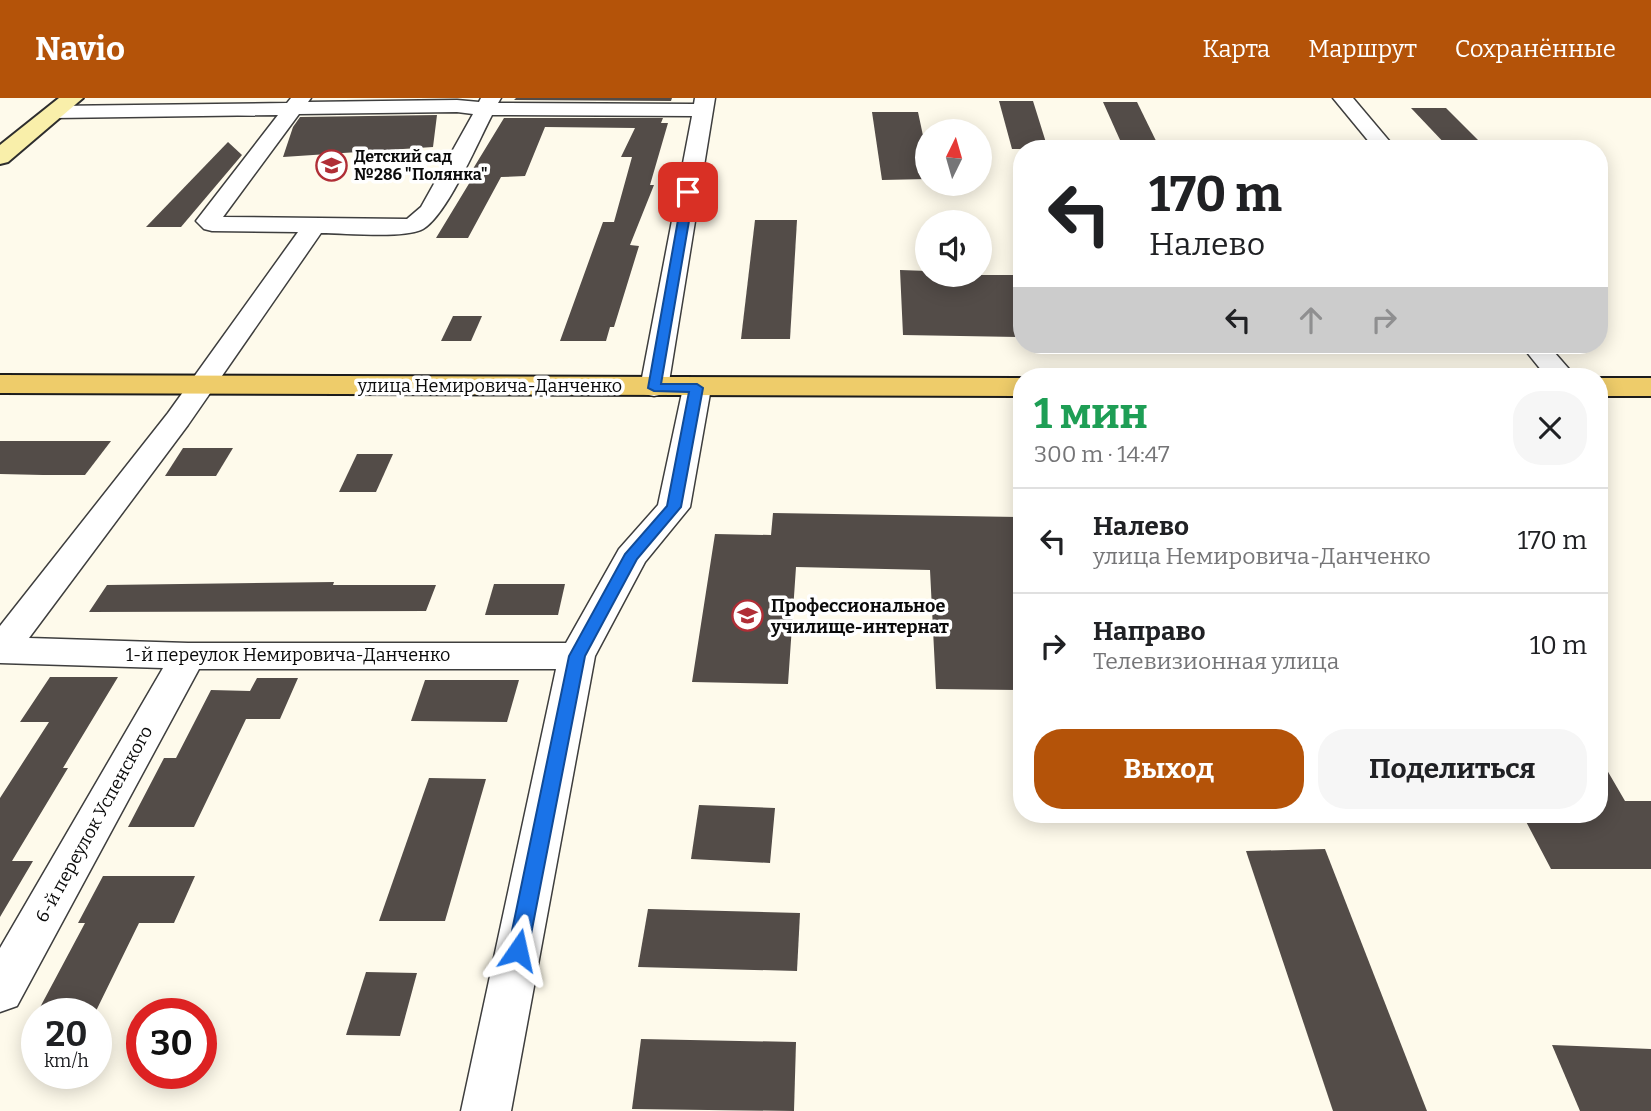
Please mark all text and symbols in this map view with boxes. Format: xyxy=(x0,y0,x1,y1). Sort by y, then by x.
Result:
text: Navio xyxy=(35,29,125,69)
text: Карта xyxy=(1202,35,1270,63)
text: Маршрут xyxy=(1308,35,1417,63)
text: Сохранённые xyxy=(1455,35,1616,63)
north arrow xyxy=(915,119,992,196)
map controls xyxy=(915,119,992,287)
place label: Детский сад №286 "Полянка" xyxy=(354,147,488,184)
school or university icon: Детский сад №286 "Полянка" xyxy=(314,148,348,182)
pin xyxy=(658,162,718,222)
text: 170 m xyxy=(1149,165,1282,224)
icon: left xyxy=(1034,168,1125,259)
icon: arrive xyxy=(669,173,707,211)
button: sound xyxy=(915,210,992,287)
text: Налево xyxy=(1149,225,1265,263)
icon: left xyxy=(1219,301,1257,339)
icon: ahead xyxy=(1292,301,1330,339)
icon: right xyxy=(1365,301,1403,339)
street label: улица Немировича-Данченко xyxy=(357,375,622,397)
text: 1 мин xyxy=(1034,389,1148,439)
button: close xyxy=(1513,391,1587,465)
text: 300 m · 14:47 xyxy=(1034,440,1170,468)
text: Налево xyxy=(1093,511,1189,542)
icon: left xyxy=(1034,522,1072,560)
text: 170 m xyxy=(1517,525,1587,556)
text: улица Немировича-Данченко xyxy=(1093,542,1431,570)
place label: Профессиональное училище-интернат xyxy=(770,595,949,638)
school or university icon: Профессиональное училище-интернат xyxy=(731,599,765,633)
text: Направо xyxy=(1093,616,1206,647)
icon: right xyxy=(1034,627,1072,665)
text: 10 m xyxy=(1530,630,1587,661)
street label: 1-й переулок Немировича-Данченко xyxy=(126,644,450,666)
text: Телевизионная улица xyxy=(1093,647,1339,675)
street label: 6-й переулок Успенского xyxy=(31,722,157,926)
button: Выход xyxy=(1034,729,1304,809)
button: Поделиться xyxy=(1318,729,1587,809)
position arrow xyxy=(481,913,555,987)
speed limit sign: 30 xyxy=(126,998,217,1089)
text: 20 xyxy=(46,1013,87,1055)
text: km/h xyxy=(44,1050,89,1072)

